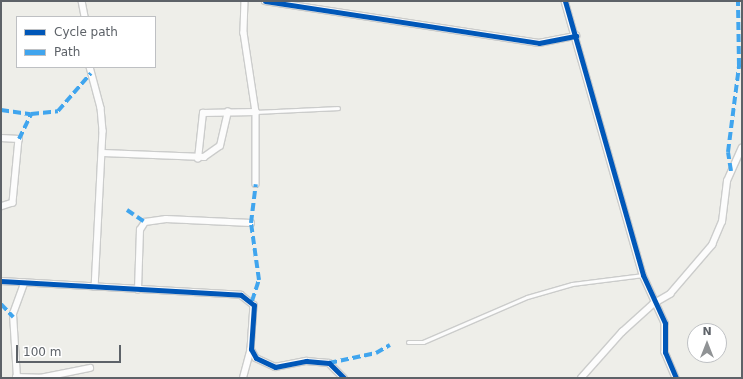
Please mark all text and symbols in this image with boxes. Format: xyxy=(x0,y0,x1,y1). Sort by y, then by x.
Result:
legend xyxy=(16,16,156,68)
text: Cycle path xyxy=(54,25,118,39)
text: Path xyxy=(54,45,80,59)
north arrow xyxy=(687,323,727,363)
text: N xyxy=(702,325,712,338)
scale bar xyxy=(18,337,123,363)
text: 100 m xyxy=(23,345,61,359)

